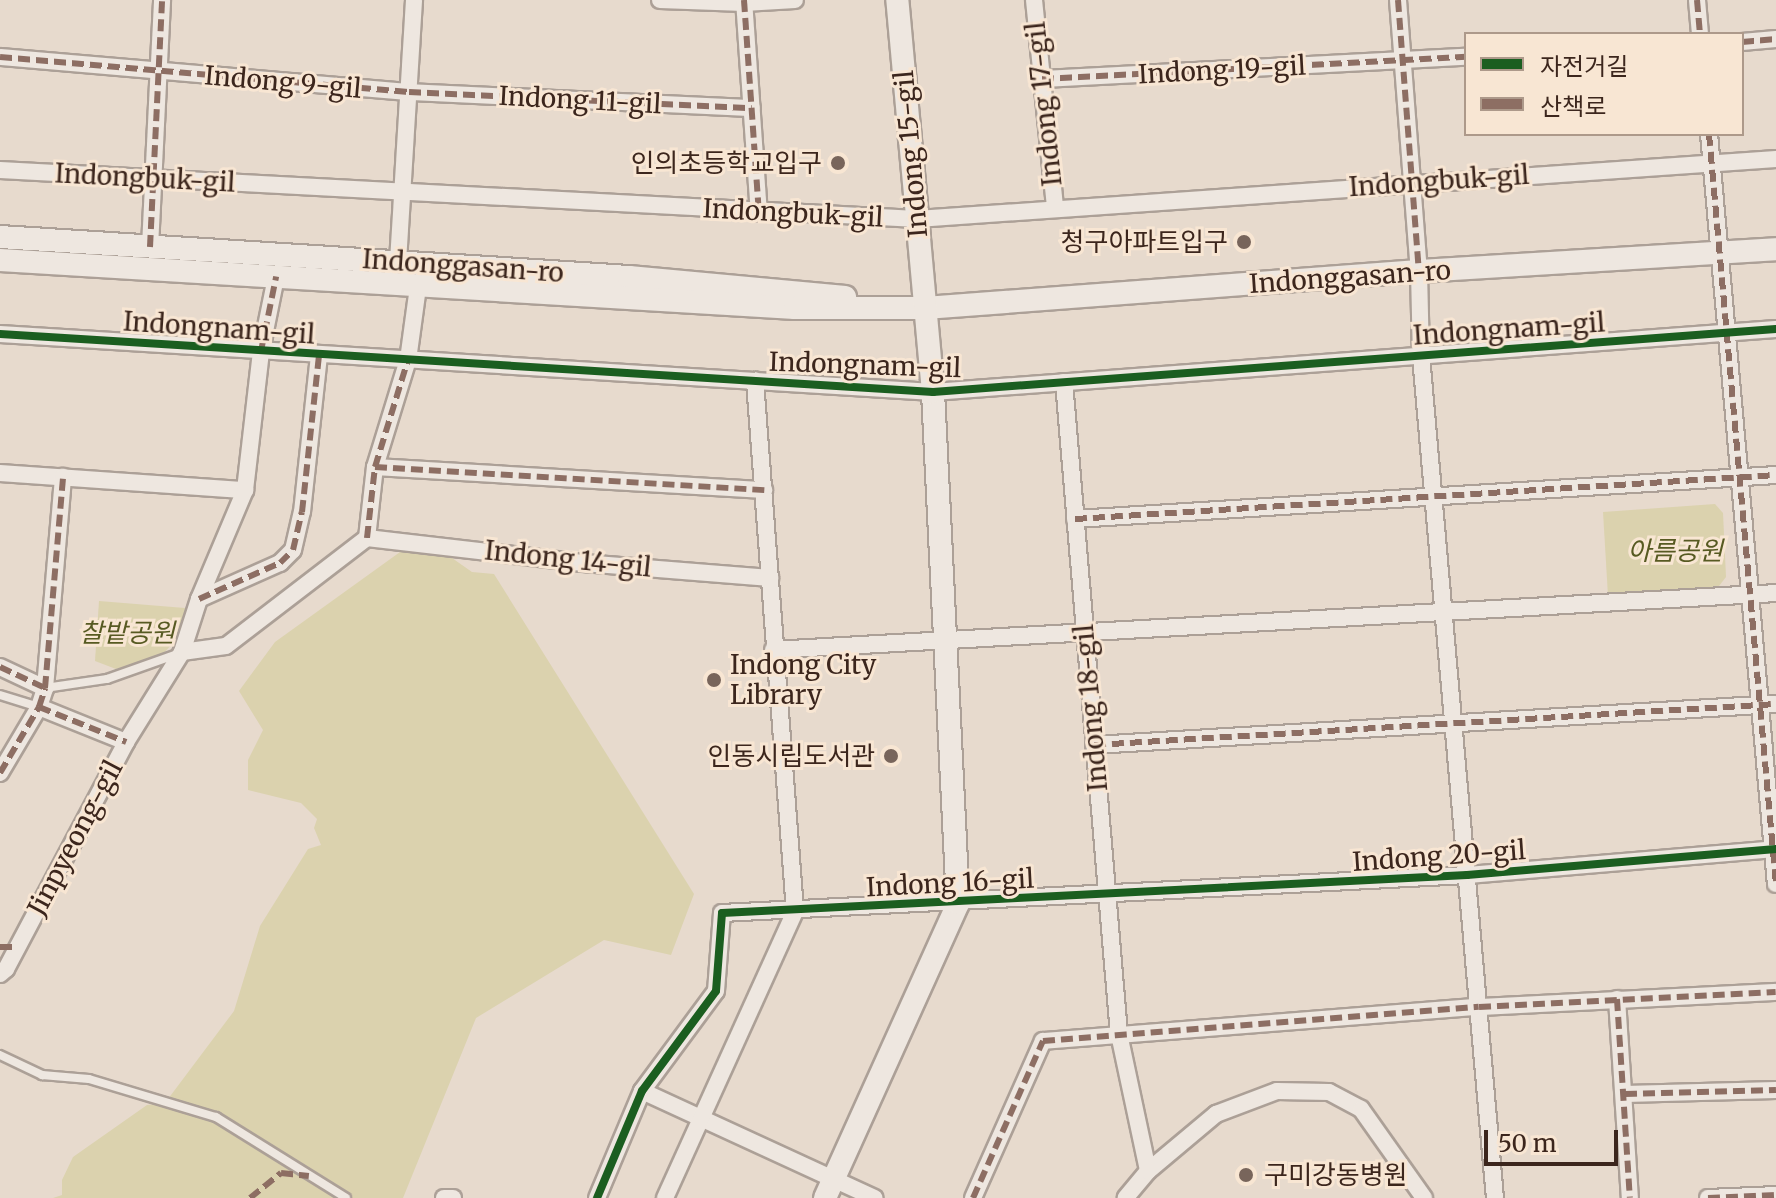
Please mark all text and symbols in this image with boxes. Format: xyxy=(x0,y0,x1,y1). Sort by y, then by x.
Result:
street label: Indong 17-gil xyxy=(1020,20,1068,188)
legend xyxy=(1464,32,1744,136)
street label: Indong 19-gil xyxy=(1137,50,1307,90)
text: 자전거길 xyxy=(1540,51,1628,82)
street label: Indong 9-gil xyxy=(203,60,363,104)
street label: Indong 15-gil xyxy=(888,69,934,239)
street label: Indong 11-gil xyxy=(498,80,662,120)
text: 산책로 xyxy=(1540,91,1606,122)
place label: 인의초등학교입구 xyxy=(631,147,822,179)
marker: 인의초등학교입구 xyxy=(829,154,847,172)
street label: Indongbuk-gil xyxy=(54,158,236,198)
street label: Indongbuk-gil xyxy=(1348,159,1530,203)
street label: Indongbuk-gil xyxy=(702,193,884,233)
place label: 청구아파트입구 xyxy=(1061,226,1228,258)
marker: 청구아파트입구 xyxy=(1235,233,1253,251)
street label: Indonggasan-ro xyxy=(361,243,565,289)
street label: Indonggasan-ro xyxy=(1248,254,1452,300)
street label: Indongnam-gil xyxy=(122,306,316,350)
street label: Indongnam-gil xyxy=(1412,307,1606,351)
street label: Indongnam-gil xyxy=(768,346,962,384)
street label: Indong 14-gil xyxy=(483,535,653,583)
park label: 아름공원 xyxy=(1627,535,1723,567)
park label: 찰밭공원 xyxy=(79,617,175,649)
street label: Indong 18-gil xyxy=(1068,623,1114,793)
place label: Indong City Library xyxy=(730,649,876,710)
marker: Indong City Library xyxy=(705,671,723,689)
place label: 인동시립도서관 xyxy=(708,740,875,772)
marker: 인동시립도서관 xyxy=(882,747,900,765)
street label: Jinpyeong-gil xyxy=(21,755,129,921)
street label: Indong 20-gil xyxy=(1351,834,1527,878)
street label: Indong 16-gil xyxy=(865,863,1035,903)
scale bar xyxy=(1488,1114,1622,1164)
text: 50 m xyxy=(1498,1128,1557,1159)
place label: 구미강동병원 xyxy=(1264,1159,1408,1191)
marker: 구미강동병원 xyxy=(1235,1164,1257,1186)

